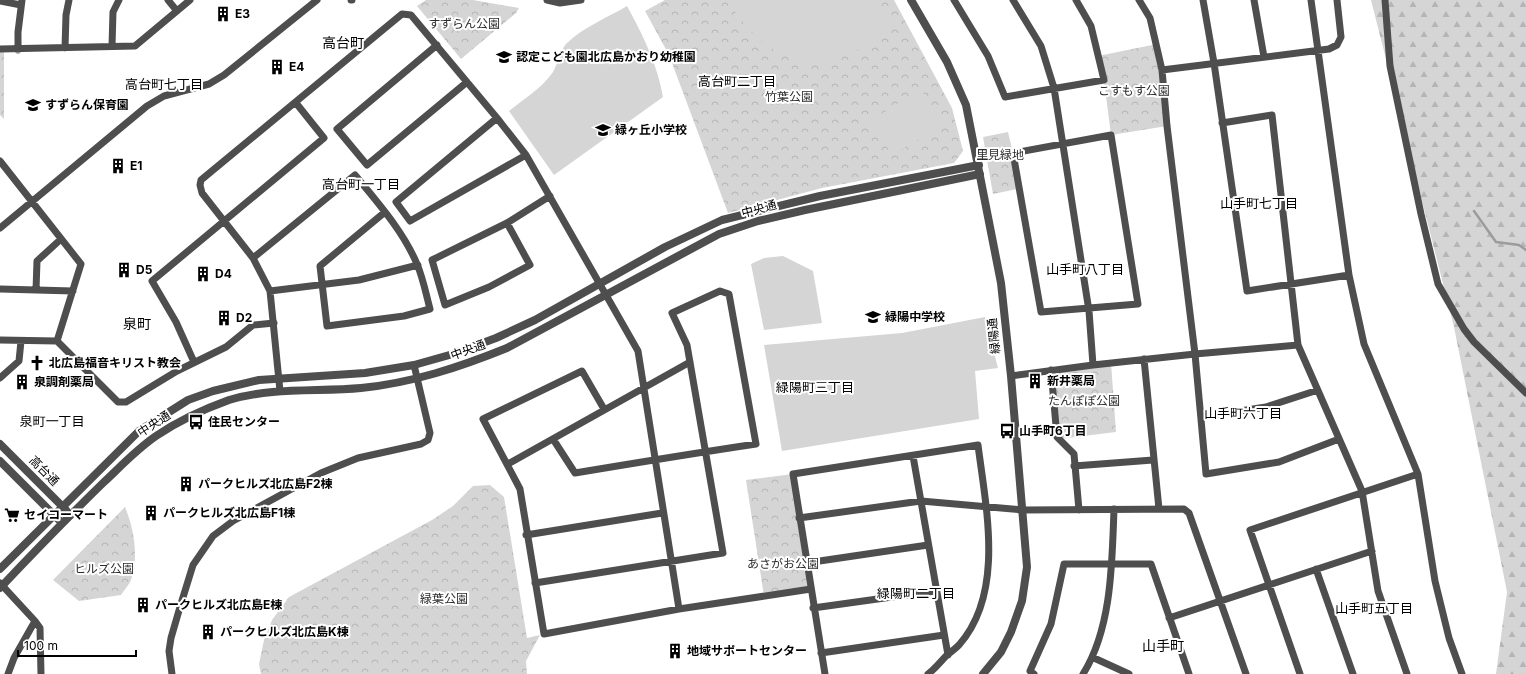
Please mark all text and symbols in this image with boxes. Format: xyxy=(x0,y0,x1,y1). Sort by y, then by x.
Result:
building icon: E3 xyxy=(214,5,232,23)
place label: E3 xyxy=(235,6,250,21)
park label: すずらん公園 xyxy=(428,16,500,31)
district label: 高台町 xyxy=(322,34,364,51)
school or university icon: 認定こども園北広島かおり幼稚園 xyxy=(495,48,513,66)
place label: 認定こども園北広島かおり幼稚園 xyxy=(516,49,696,64)
building icon: E4 xyxy=(268,58,286,76)
place label: E4 xyxy=(289,59,304,74)
district label: 高台町二丁目 xyxy=(698,73,776,89)
district label: 高台町七丁目 xyxy=(125,76,203,92)
park label: こすもす公園 xyxy=(1098,83,1170,98)
park label: 竹葉公園 xyxy=(765,89,813,104)
school or university icon: すずらん保育園 xyxy=(24,96,42,114)
place label: すずらん保育園 xyxy=(45,97,129,112)
school or university icon: 緑ヶ丘小学校 xyxy=(594,121,612,139)
place label: 緑ヶ丘小学校 xyxy=(615,122,687,137)
park label: 里見緑地 xyxy=(976,147,1024,162)
building icon: E1 xyxy=(109,157,127,175)
place label: E1 xyxy=(130,158,142,173)
district label: 高台町一丁目 xyxy=(322,176,400,192)
district label: 山手町七丁目 xyxy=(1220,195,1298,211)
street label: 中央通 xyxy=(740,197,778,220)
building icon: D5 xyxy=(115,261,133,279)
district label: 山手町八丁目 xyxy=(1046,261,1124,277)
place label: D5 xyxy=(136,262,153,277)
building icon: D4 xyxy=(194,265,212,283)
place label: D4 xyxy=(215,266,232,281)
school or university icon: 緑陽中学校 xyxy=(864,308,882,326)
building icon: D2 xyxy=(215,309,233,327)
place label: 緑陽中学校 xyxy=(885,309,945,324)
place label: D2 xyxy=(236,310,252,325)
district label: 泉町 xyxy=(123,315,151,332)
street label: 緑陽通 xyxy=(984,317,1003,355)
street label: 中央通 xyxy=(448,336,487,363)
church icon: 北広島福音キリスト教会 xyxy=(28,354,46,372)
place label: 北広島福音キリスト教会 xyxy=(49,355,181,370)
building icon: 新井薬局 xyxy=(1026,372,1044,390)
building icon: 泉調剤薬局 xyxy=(13,373,31,391)
place label: 新井薬局 xyxy=(1047,373,1095,388)
place label: 泉調剤薬局 xyxy=(34,374,94,389)
district label: 緑陽町三丁目 xyxy=(776,379,854,395)
park label: たんぽぽ公園 xyxy=(1048,393,1120,408)
district label: 山手町六丁目 xyxy=(1204,405,1282,421)
street label: 中央通 xyxy=(135,407,173,440)
district label: 泉町一丁目 xyxy=(19,413,85,429)
bus stop icon: 住民センター xyxy=(187,413,205,431)
place label: 住民センター xyxy=(208,414,280,429)
bus stop icon: 山手町6丁目 xyxy=(998,422,1016,440)
place label: 山手町6丁目 xyxy=(1019,423,1087,438)
street label: 高台通 xyxy=(26,453,62,489)
building icon: パークヒルズ北広島F2棟 xyxy=(177,475,195,493)
place label: パークヒルズ北広島F2棟 xyxy=(198,476,333,491)
building icon: パークヒルズ北広島F1棟 xyxy=(142,504,160,522)
place label: パークヒルズ北広島F1棟 xyxy=(163,505,295,520)
supermarket icon: セイコーマート xyxy=(3,506,21,524)
place label: セイコーマート xyxy=(24,507,108,522)
park label: あさがお公園 xyxy=(747,556,819,571)
park label: ヒルズ公園 xyxy=(74,561,134,576)
district label: 緑陽町二丁目 xyxy=(877,585,955,601)
park label: 緑葉公園 xyxy=(420,591,468,606)
building icon: パークヒルズ北広島E棟 xyxy=(134,596,152,614)
place label: パークヒルズ北広島E棟 xyxy=(155,597,282,612)
district label: 山手町五丁目 xyxy=(1335,600,1413,616)
building icon: パークヒルズ北広島K棟 xyxy=(199,623,217,641)
place label: パークヒルズ北広島K棟 xyxy=(220,624,349,639)
scale bar xyxy=(18,632,136,658)
district label: 山手町 xyxy=(1142,637,1184,654)
text: 100 m xyxy=(24,638,58,653)
building icon: 地域サポートセンター xyxy=(666,642,684,660)
place label: 地域サポートセンター xyxy=(687,643,807,658)

